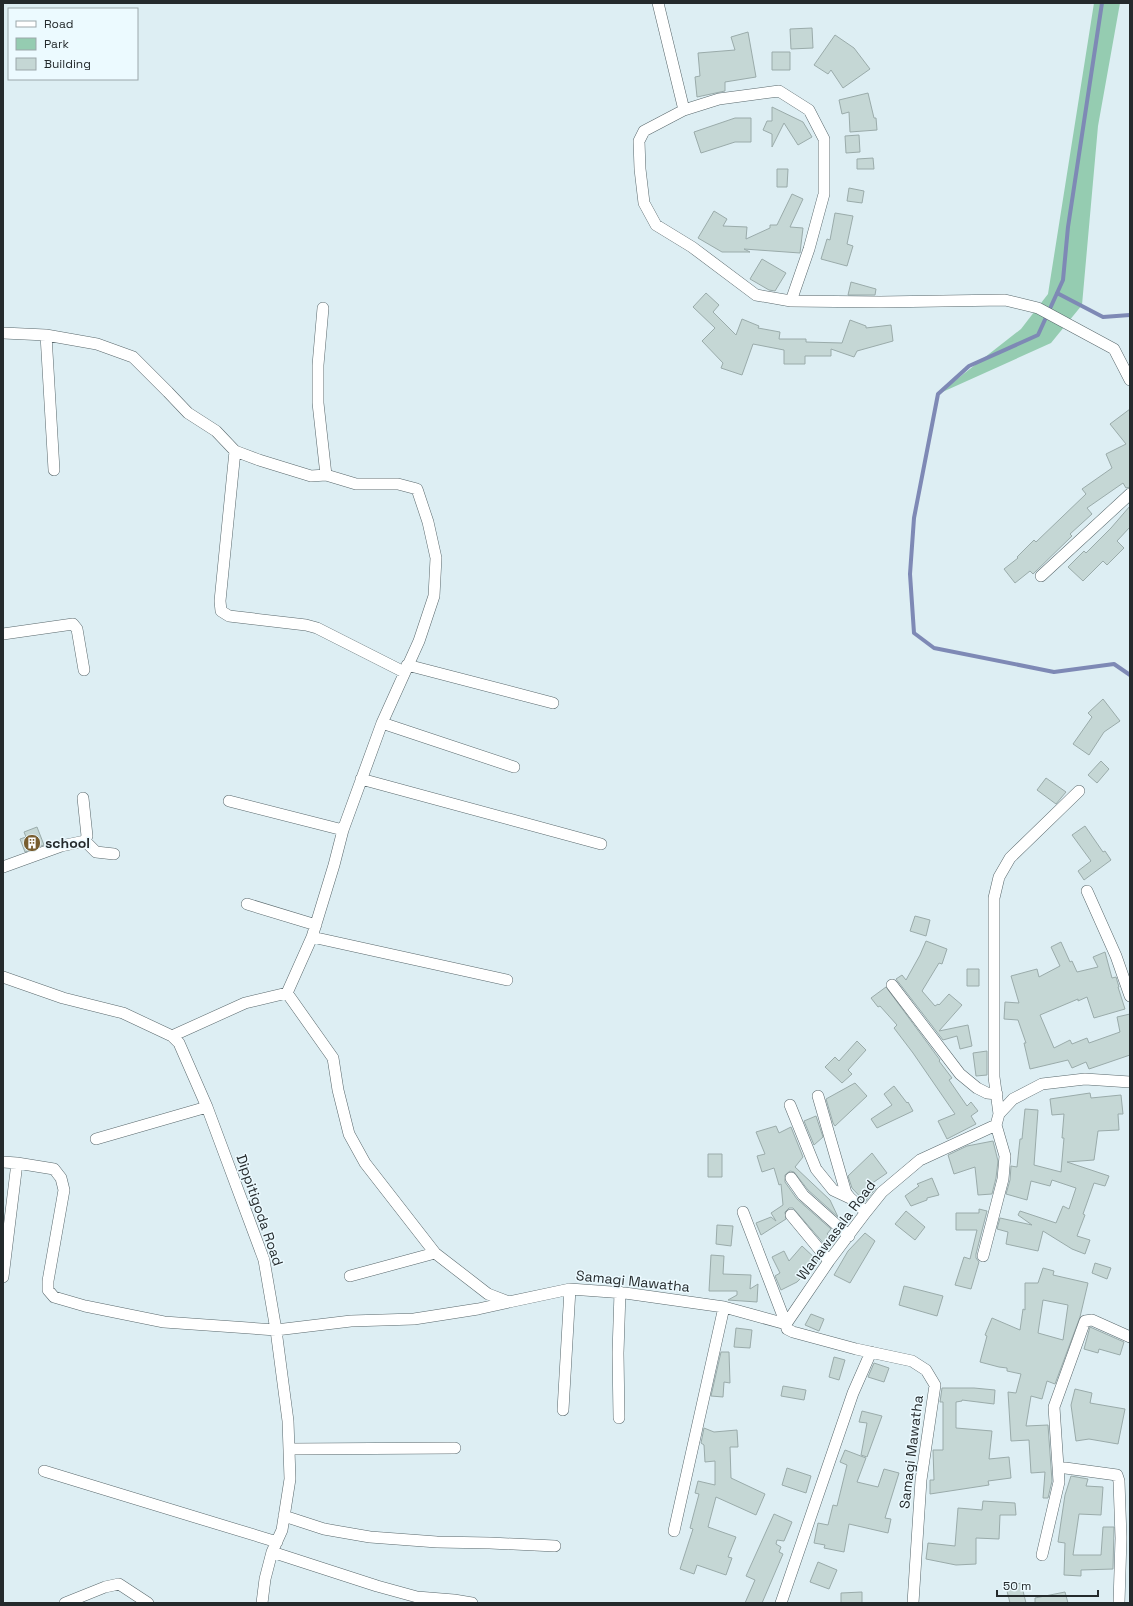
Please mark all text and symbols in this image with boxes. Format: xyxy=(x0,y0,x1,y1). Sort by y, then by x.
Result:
legend xyxy=(8,8,138,80)
text: Road xyxy=(44,16,73,32)
text: Park xyxy=(44,36,69,52)
text: Building xyxy=(44,56,91,72)
building icon: school xyxy=(22,833,42,853)
place label: school xyxy=(45,834,90,852)
street label: Dippitigoda Road xyxy=(232,1152,288,1268)
street label: Wanawasala Road xyxy=(793,1176,879,1284)
street label: Samagi Mawatha xyxy=(575,1266,691,1296)
street label: Samagi Mawatha xyxy=(895,1394,927,1510)
scale bar xyxy=(997,1572,1098,1598)
text: 50 m xyxy=(1003,1578,1031,1594)

